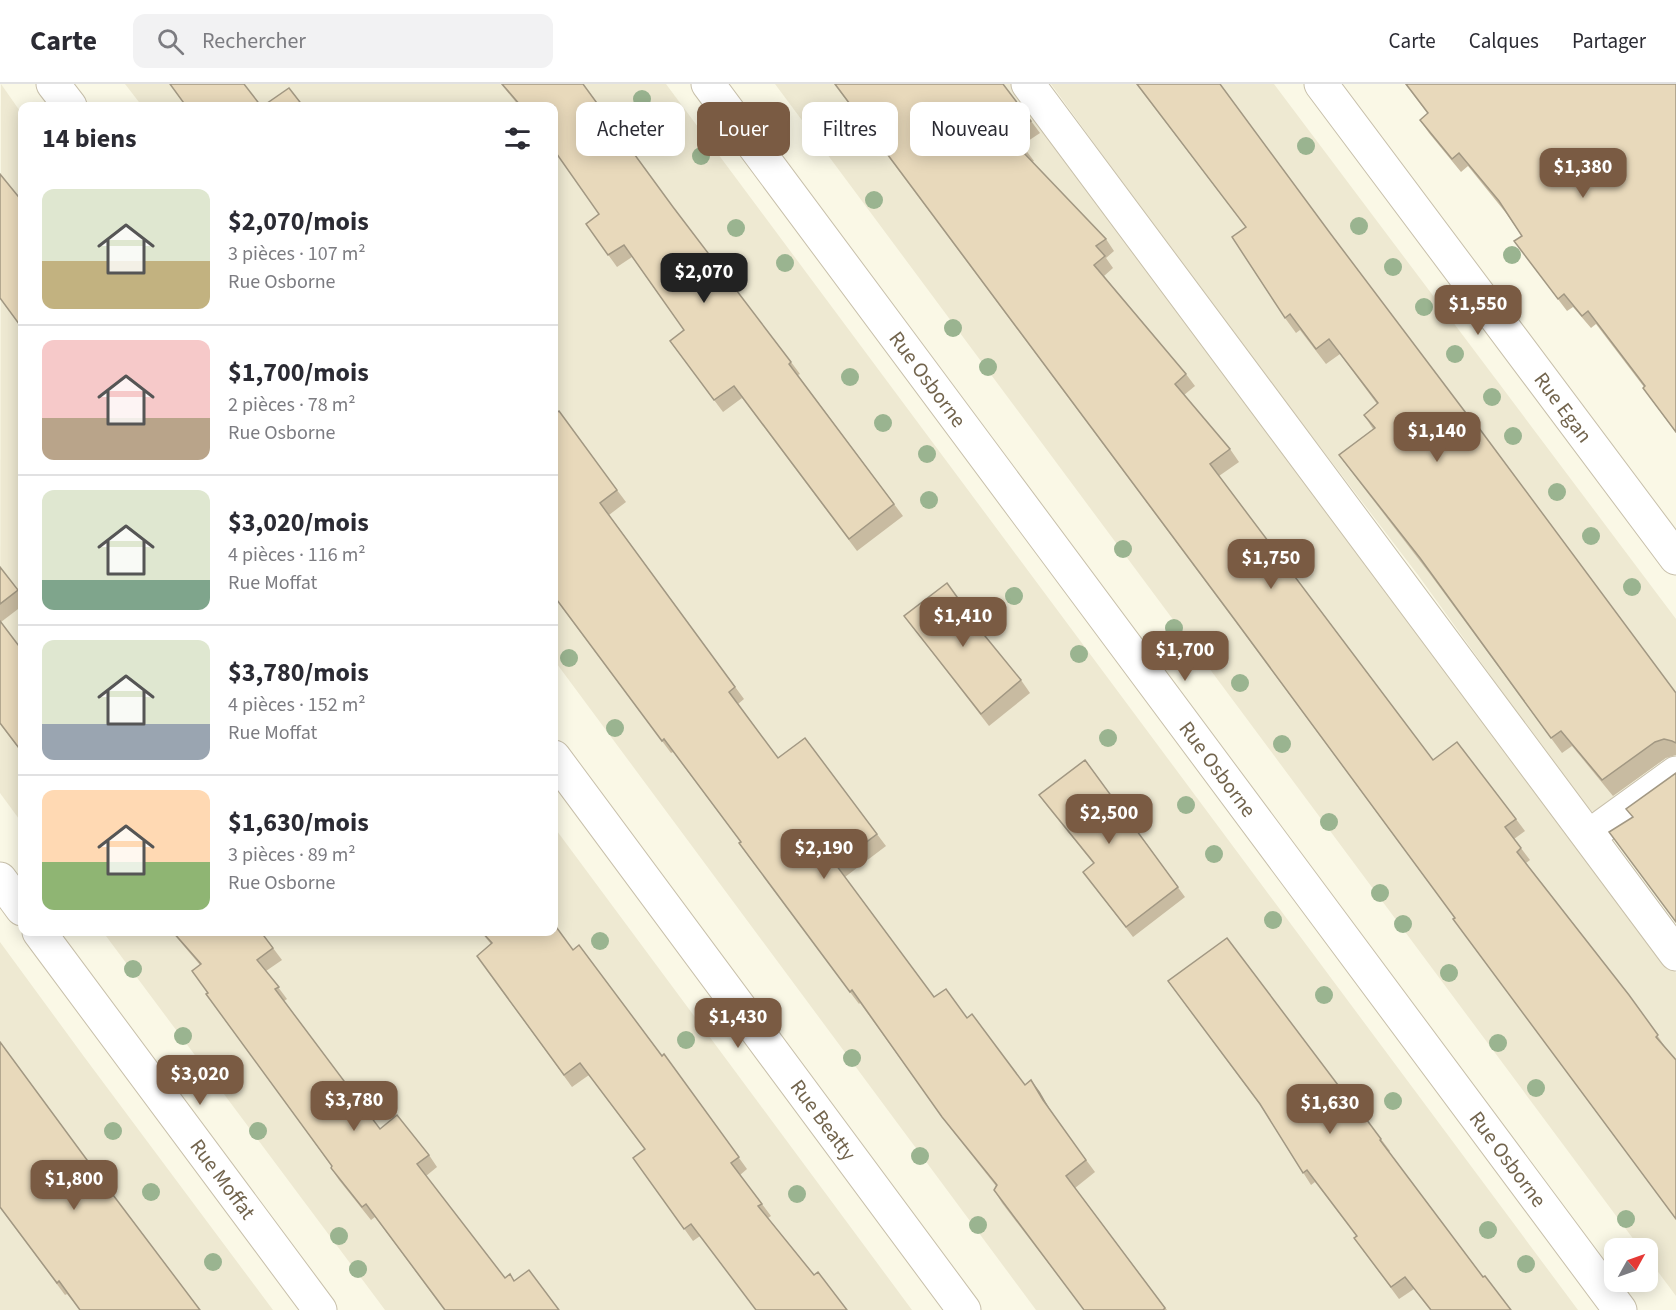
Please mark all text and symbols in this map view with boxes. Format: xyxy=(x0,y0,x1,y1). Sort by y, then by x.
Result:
search box xyxy=(133,14,553,68)
text: Carte xyxy=(30,21,97,61)
icon: search xyxy=(154,25,187,58)
text: Rechercher xyxy=(202,25,306,57)
text: Carte xyxy=(1389,26,1436,56)
text: Calques xyxy=(1469,26,1539,56)
text: Partager xyxy=(1572,26,1646,56)
chip: Acheter xyxy=(576,102,685,156)
chip: Louer xyxy=(697,102,790,156)
chip: Filtres xyxy=(802,102,898,156)
chip: Nouveau xyxy=(910,102,1030,156)
text: 14 biens xyxy=(42,120,137,157)
icon: filters xyxy=(501,122,534,155)
pin: $1,380 xyxy=(1534,148,1632,199)
text: $1,380 xyxy=(1554,153,1612,181)
text: $2,070/mois xyxy=(228,203,369,240)
icon: home xyxy=(90,213,162,285)
text: 3 pièces · 107 m² xyxy=(228,240,366,268)
pin: $2,070 xyxy=(655,253,753,304)
text: $2,070 xyxy=(675,258,733,286)
text: Rue Osborne xyxy=(228,268,336,296)
pin: $1,550 xyxy=(1429,285,1527,336)
text: $1,550 xyxy=(1449,290,1507,318)
street label: Rue Osborne xyxy=(882,325,973,434)
text: $1,700/mois xyxy=(228,354,369,391)
icon: home xyxy=(90,364,162,436)
street label: Rue Egan xyxy=(1527,366,1600,449)
text: 2 pièces · 78 m² xyxy=(228,391,356,419)
pin: $1,140 xyxy=(1388,412,1486,463)
text: $1,140 xyxy=(1408,417,1466,445)
text: Rue Osborne xyxy=(228,419,336,447)
text: $3,020/mois xyxy=(228,504,369,541)
icon: home xyxy=(90,514,162,586)
pin: $1,750 xyxy=(1222,539,1320,590)
text: 4 pièces · 116 m² xyxy=(228,541,366,569)
text: $1,750 xyxy=(1242,544,1300,572)
text: Rue Moffat xyxy=(228,569,317,597)
pin: $1,410 xyxy=(914,597,1012,648)
text: $1,410 xyxy=(934,602,992,630)
pin: $1,700 xyxy=(1136,631,1234,682)
text: $1,700 xyxy=(1156,636,1214,664)
text: $3,780/mois xyxy=(228,654,369,691)
icon: home xyxy=(90,664,162,736)
text: 4 pièces · 152 m² xyxy=(228,691,366,719)
street label: Rue Osborne xyxy=(1172,715,1263,823)
text: Rue Moffat xyxy=(228,719,317,747)
pin: $2,500 xyxy=(1060,794,1158,845)
text: $2,500 xyxy=(1080,799,1138,827)
text: $1,630/mois xyxy=(228,804,369,841)
icon: home xyxy=(90,814,162,886)
pin: $2,190 xyxy=(775,829,873,880)
text: $2,190 xyxy=(795,834,853,862)
text: 3 pièces · 89 m² xyxy=(228,841,356,869)
text: Rue Osborne xyxy=(228,869,336,897)
pin: $1,430 xyxy=(689,998,787,1049)
text: $1,430 xyxy=(709,1003,767,1031)
pin: $3,020 xyxy=(151,1055,249,1106)
text: $3,020 xyxy=(171,1060,229,1088)
street label: Rue Beatty xyxy=(783,1073,863,1167)
pin: $3,780 xyxy=(305,1081,403,1132)
pin: $1,630 xyxy=(1281,1084,1379,1135)
text: $3,780 xyxy=(325,1086,383,1114)
text: $1,630 xyxy=(1301,1089,1359,1117)
street label: Rue Osborne xyxy=(1462,1105,1554,1213)
street label: Rue Moffat xyxy=(183,1133,263,1226)
pin: $1,800 xyxy=(25,1160,123,1211)
text: $1,800 xyxy=(45,1165,103,1193)
north arrow xyxy=(1604,1238,1658,1292)
map controls xyxy=(1604,1238,1658,1292)

